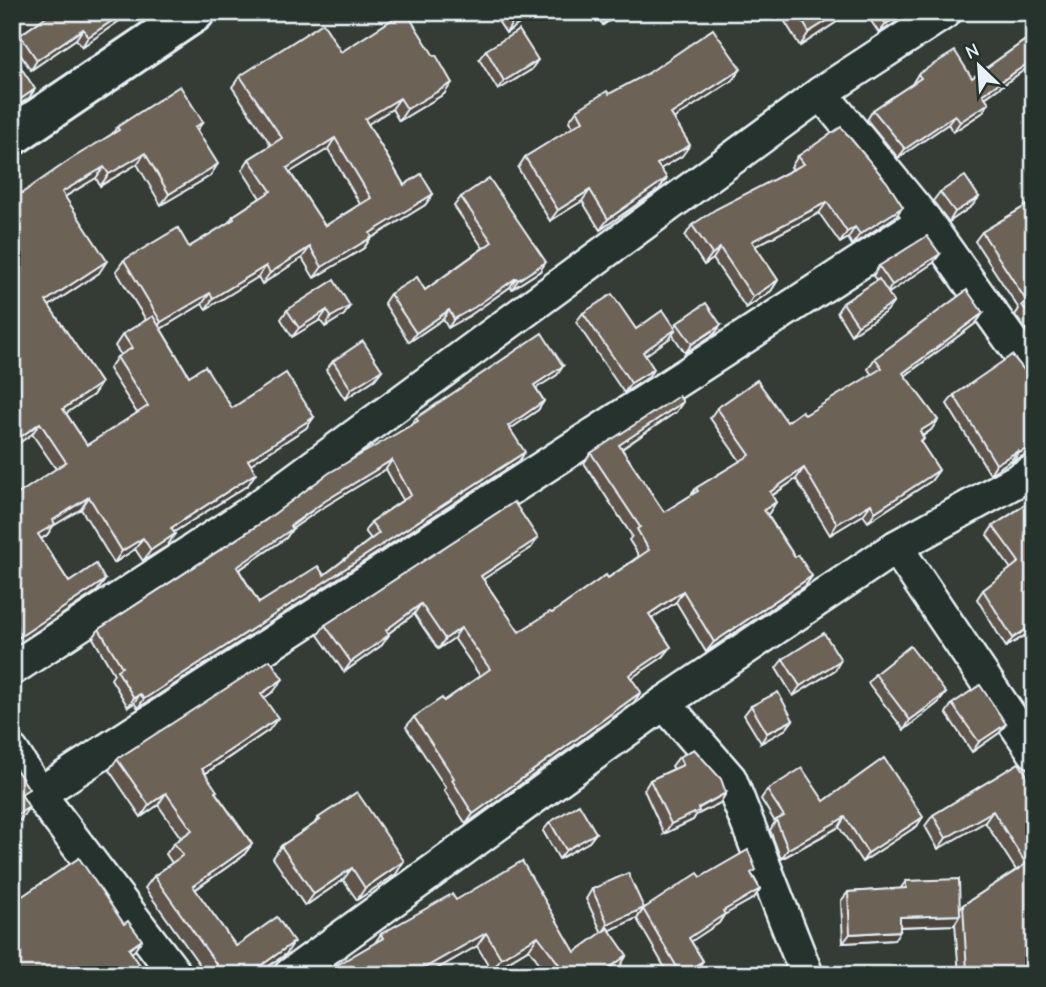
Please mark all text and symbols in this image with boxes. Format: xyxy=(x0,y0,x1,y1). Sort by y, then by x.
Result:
north arrow xyxy=(944,32,1014,102)
text: N xyxy=(962,39,983,64)

